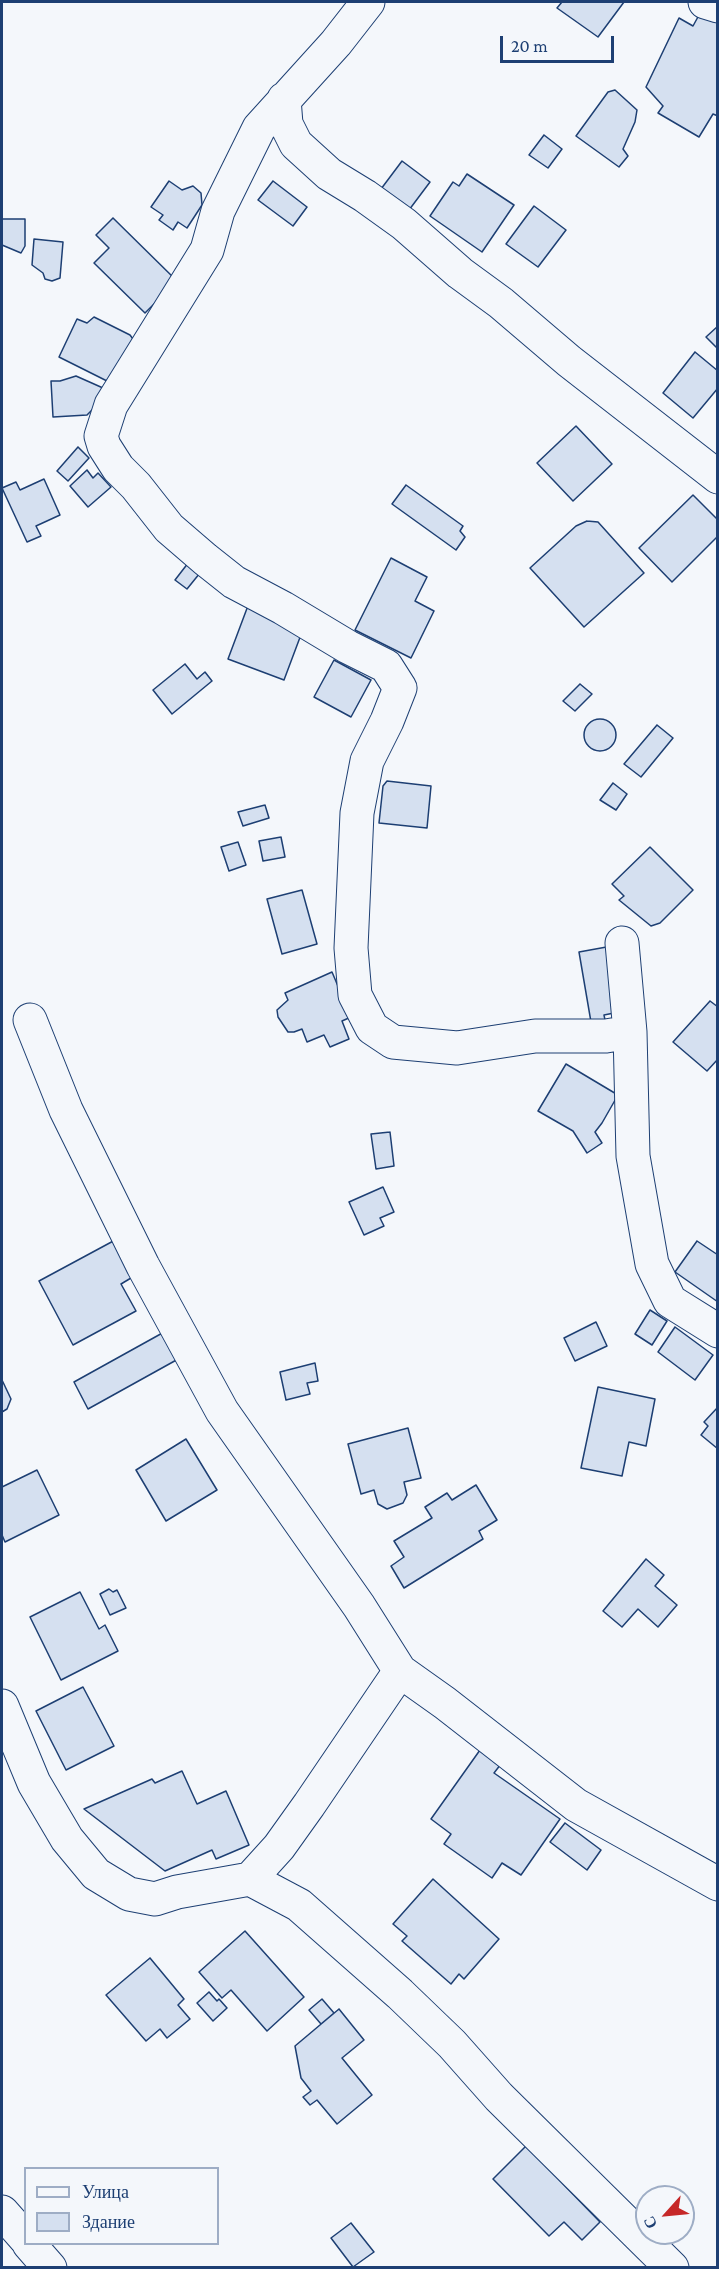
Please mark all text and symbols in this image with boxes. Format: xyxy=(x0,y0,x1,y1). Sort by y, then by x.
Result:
scale bar xyxy=(503,24,617,62)
text: 20 m xyxy=(511,36,548,56)
legend xyxy=(24,2167,219,2245)
text: Улица xyxy=(82,2182,129,2202)
north arrow xyxy=(635,2185,695,2245)
text: Здание xyxy=(82,2212,135,2232)
text: С xyxy=(640,2213,660,2232)

